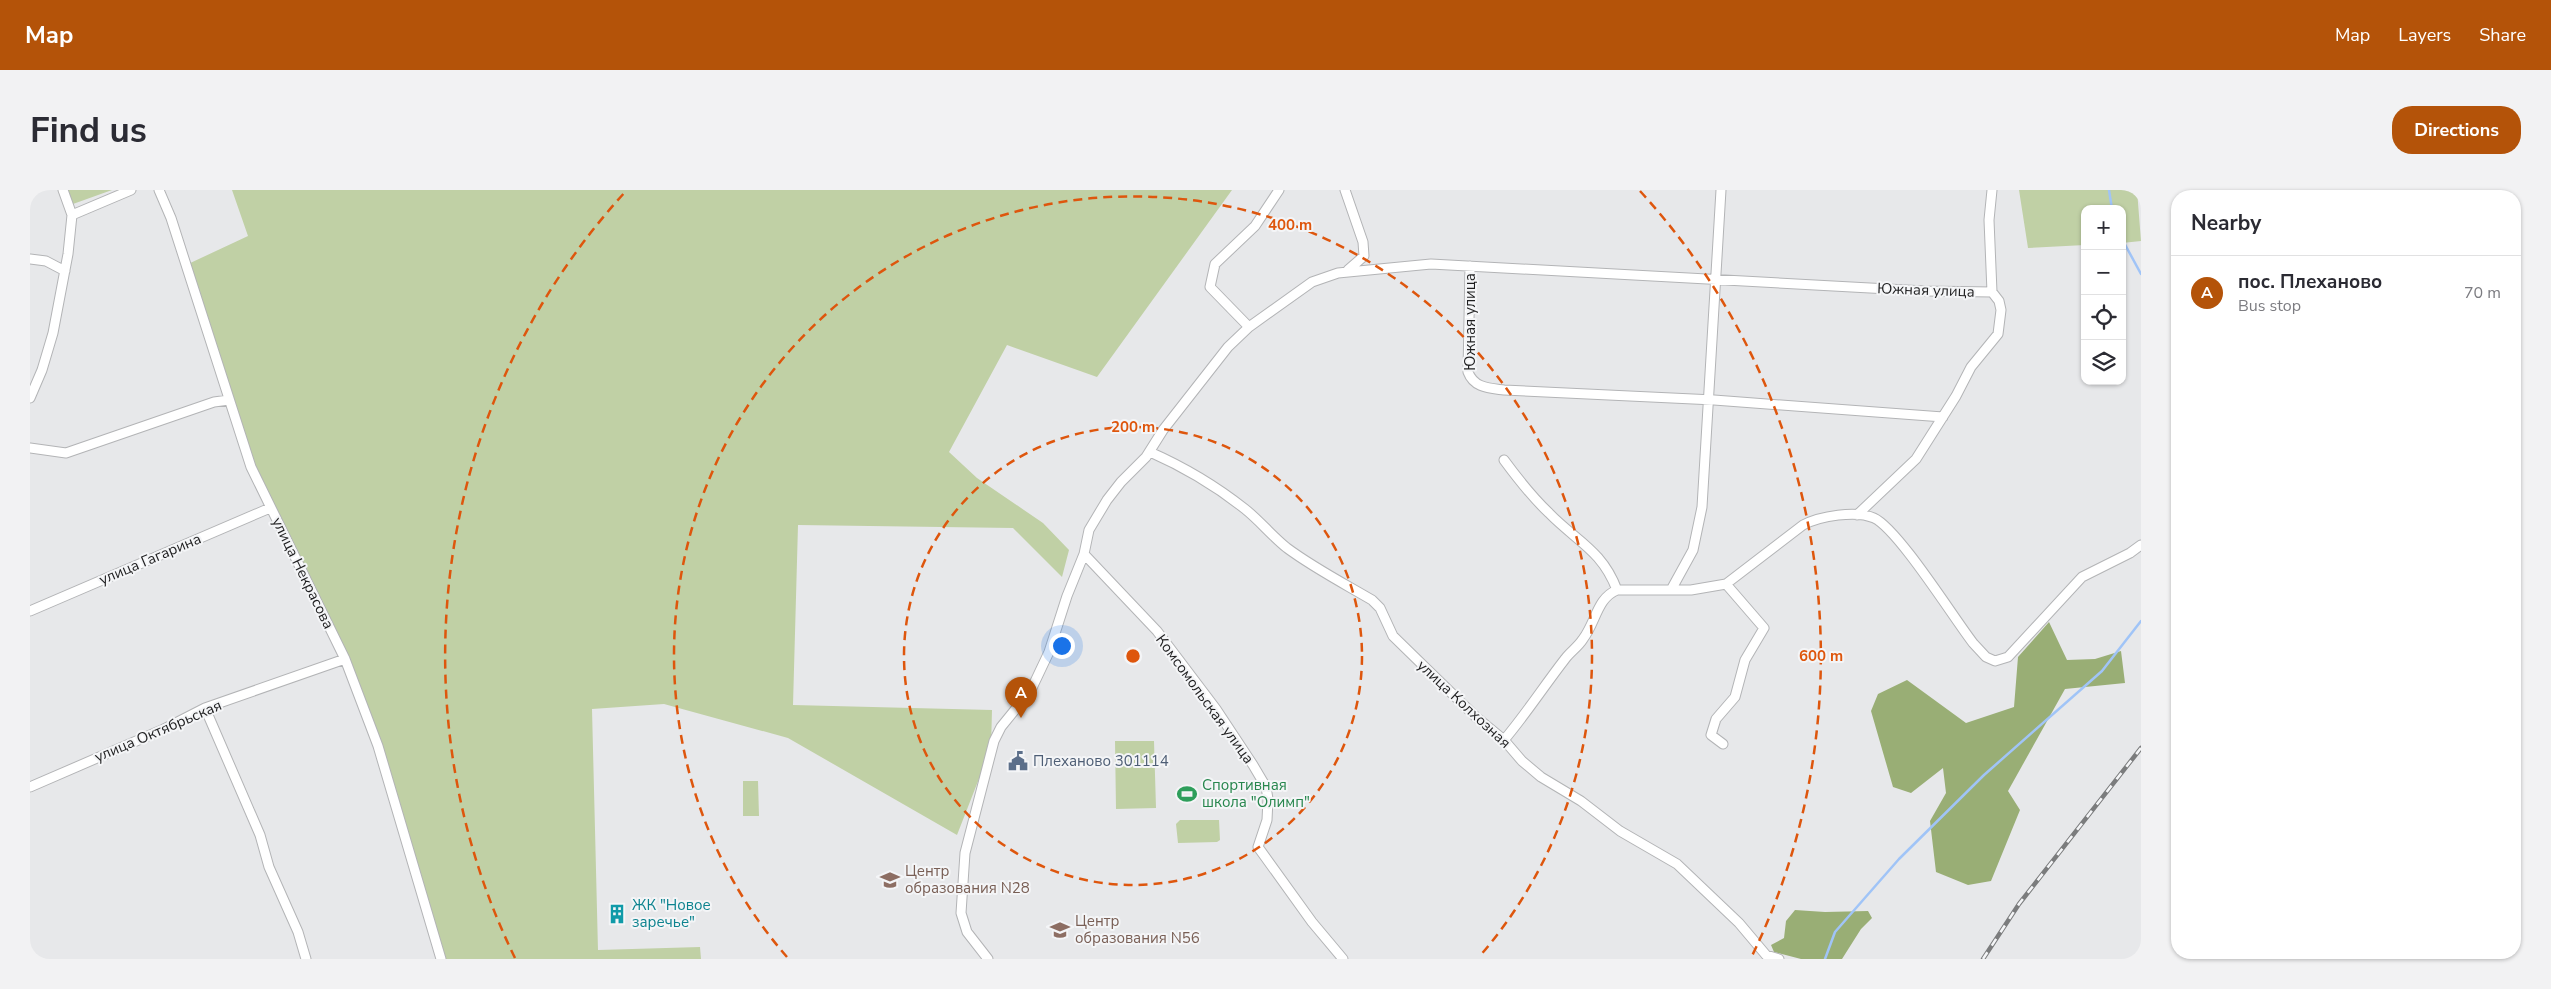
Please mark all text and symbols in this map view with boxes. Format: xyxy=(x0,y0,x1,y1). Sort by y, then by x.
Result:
text: Map xyxy=(25,19,73,51)
text: Map xyxy=(2335,23,2370,47)
text: Layers xyxy=(2398,23,2451,47)
text: Share xyxy=(2479,23,2526,47)
button: Directions xyxy=(2392,106,2521,154)
text: Find us xyxy=(30,107,147,154)
map controls xyxy=(2081,205,2126,385)
button: + xyxy=(2081,205,2126,250)
text: Nearby xyxy=(2191,209,2261,237)
text: 400 m xyxy=(1268,215,1312,235)
button: − xyxy=(2081,250,2126,295)
text: пос. Плеханово xyxy=(2238,269,2382,295)
street label: Южная улица xyxy=(1460,273,1480,371)
street label: Южная улица xyxy=(1877,278,1975,302)
text: A xyxy=(2201,282,2213,304)
text: 70 m xyxy=(2464,282,2501,304)
button: locate xyxy=(2081,295,2126,340)
text: Bus stop xyxy=(2238,295,2301,317)
button: layers xyxy=(2081,340,2126,385)
text: 200 m xyxy=(1111,417,1155,437)
street label: улица Некрасова xyxy=(267,514,339,632)
street label: улица Гагарина xyxy=(96,528,204,590)
street label: Комсомольская улица xyxy=(1151,630,1259,768)
your location xyxy=(1049,633,1075,659)
text: 600 m xyxy=(1799,646,1843,666)
centre of rings xyxy=(1124,647,1142,665)
street label: улица Колхозная xyxy=(1413,655,1515,753)
pin: A xyxy=(1005,677,1037,718)
street label: улица Октябрьская xyxy=(91,695,225,767)
public building icon: Плеханово 301114 xyxy=(1007,750,1029,772)
place label: Плеханово 301114 xyxy=(1033,751,1169,771)
place label: Спортивная школа "Олимп" xyxy=(1202,775,1310,812)
sports icon: Спортивная школа "Олимп" xyxy=(1176,783,1198,805)
place label: Центр образования N28 xyxy=(905,861,1030,898)
school or university icon: Центр образования N28 xyxy=(879,869,901,891)
place label: ЖК "Новое заречье" xyxy=(632,895,711,932)
building icon: ЖК "Новое заречье" xyxy=(606,903,628,925)
place label: Центр образования N56 xyxy=(1075,911,1200,948)
school or university icon: Центр образования N56 xyxy=(1049,919,1071,941)

